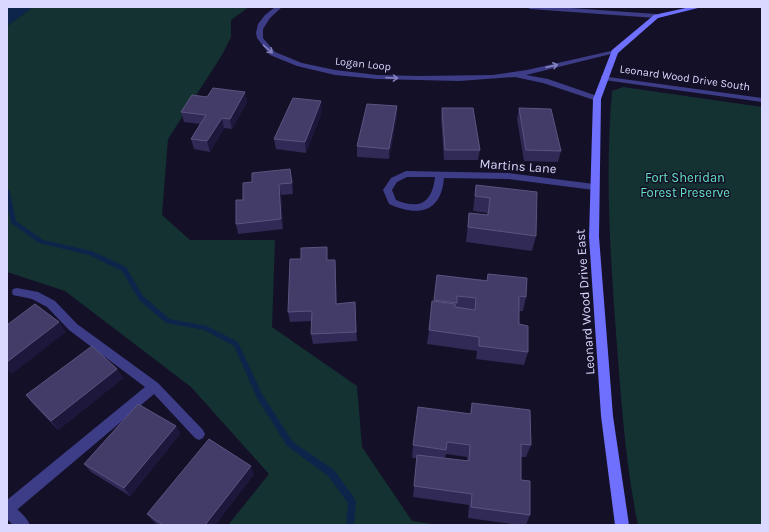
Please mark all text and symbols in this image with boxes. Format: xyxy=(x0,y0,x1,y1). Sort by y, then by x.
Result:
one-way arrow xyxy=(263,44,273,53)
street label: Logan Loop xyxy=(334,55,392,73)
one-way arrow xyxy=(545,62,558,70)
street label: Leonard Wood Drive South xyxy=(619,62,751,94)
one-way arrow xyxy=(385,74,398,82)
street label: Martins Lane xyxy=(479,156,557,176)
park label: Fort Sheridan Forest Preserve xyxy=(640,170,730,200)
street label: Leonard Wood Drive East xyxy=(572,228,598,375)

